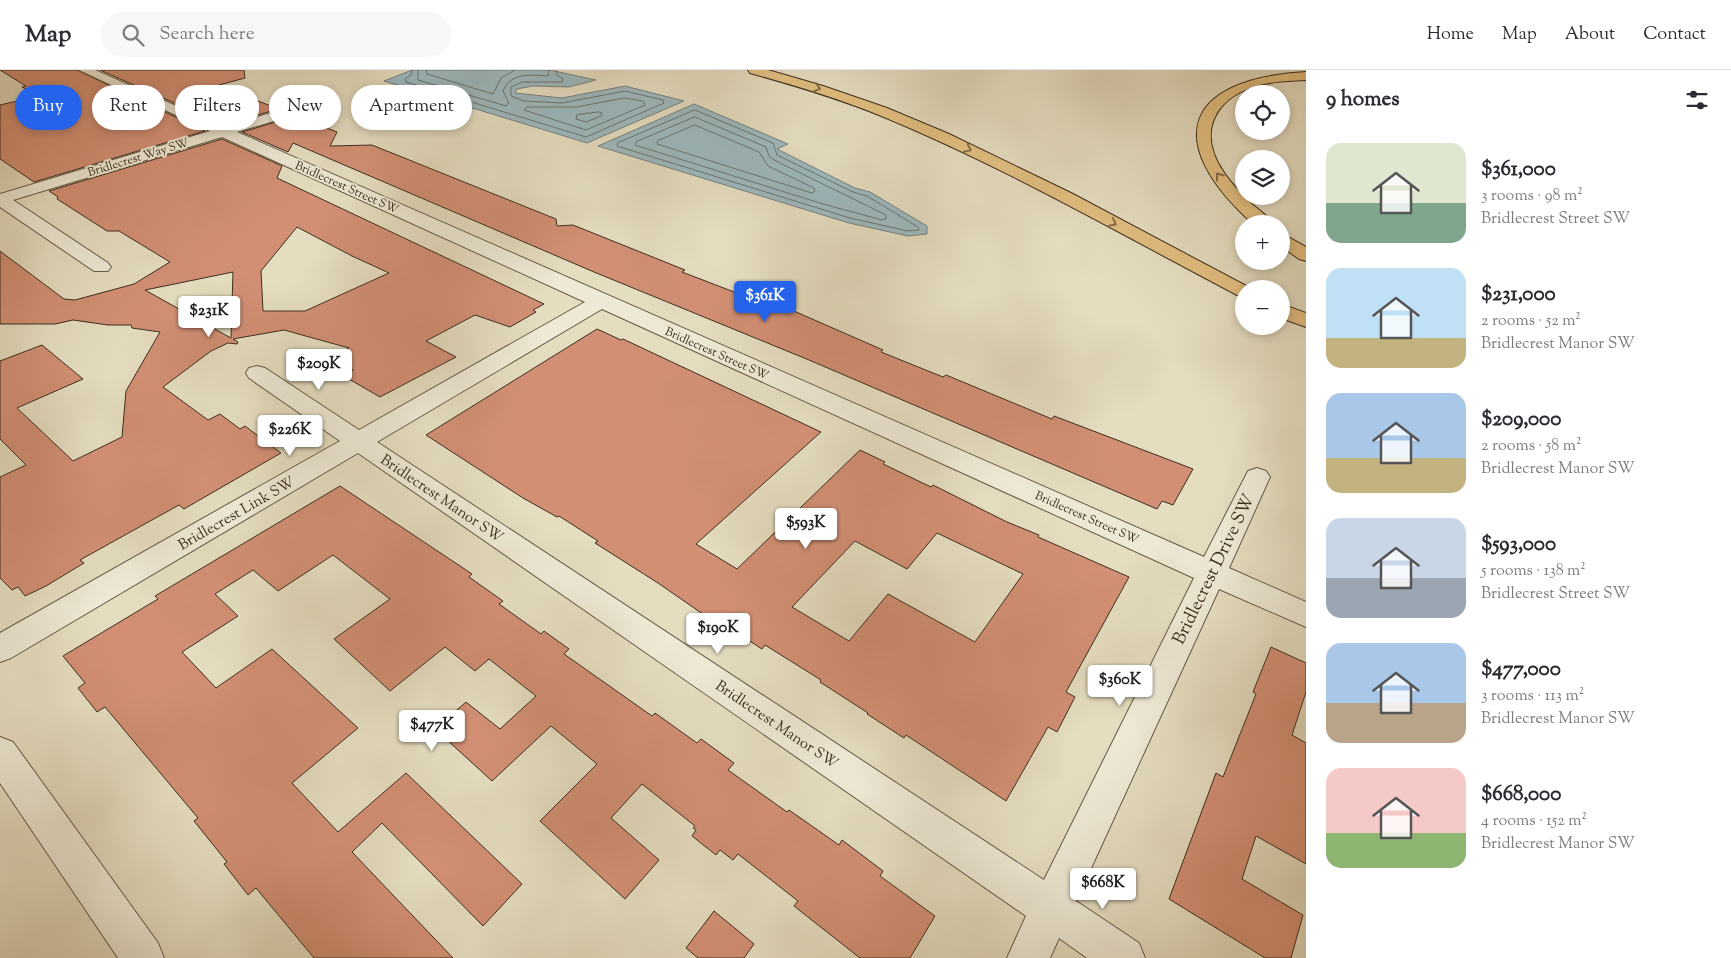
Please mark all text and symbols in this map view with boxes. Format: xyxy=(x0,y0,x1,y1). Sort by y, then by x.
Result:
search box xyxy=(101,12,451,57)
text: Map xyxy=(25,18,71,52)
icon: search xyxy=(119,21,147,49)
text: Search here xyxy=(159,21,255,48)
text: Home xyxy=(1427,22,1474,48)
text: Map xyxy=(1502,22,1537,48)
text: About xyxy=(1565,22,1615,48)
text: Contact xyxy=(1643,22,1706,48)
one-way arrow xyxy=(813,83,821,93)
chip: Buy xyxy=(15,85,82,130)
chip: Rent xyxy=(92,85,165,130)
chip: Filters xyxy=(175,85,259,130)
chip: New xyxy=(269,85,341,130)
chip: Apartment xyxy=(351,85,472,130)
map controls xyxy=(1235,85,1290,335)
button: locate xyxy=(1235,85,1290,140)
text: 9 homes xyxy=(1326,85,1399,115)
icon: filters xyxy=(1683,86,1711,114)
street label: Bridlecrest Way SW xyxy=(86,134,192,182)
one-way arrow xyxy=(963,143,972,153)
button: layers xyxy=(1235,150,1290,205)
text: $361,000 xyxy=(1481,155,1556,185)
street label: Bridlecrest Street SW xyxy=(292,157,402,219)
icon: home xyxy=(1366,163,1426,223)
one-way arrow xyxy=(1216,173,1224,182)
text: 3 rooms · 98 m² xyxy=(1481,185,1583,208)
text: Bridlecrest Street SW xyxy=(1481,208,1630,231)
button: + xyxy=(1235,215,1290,270)
one-way arrow xyxy=(1108,217,1117,227)
pin: $361K xyxy=(730,280,800,323)
button: − xyxy=(1235,280,1290,335)
text: $231,000 xyxy=(1481,280,1556,310)
text: $361K xyxy=(745,285,785,308)
icon: home xyxy=(1366,288,1426,348)
pin: $231K xyxy=(174,296,244,338)
text: $231K xyxy=(189,300,229,323)
text: 2 rooms · 52 m² xyxy=(1481,310,1581,333)
street label: Bridlecrest Street SW xyxy=(662,323,772,385)
text: Bridlecrest Manor SW xyxy=(1481,333,1635,356)
pin: $209K xyxy=(284,348,354,391)
text: $209K xyxy=(297,353,341,376)
text: $209,000 xyxy=(1481,405,1561,435)
icon: home xyxy=(1366,413,1426,473)
pin: $226K xyxy=(255,414,325,457)
text: $226K xyxy=(268,419,312,442)
text: 2 rooms · 58 m² xyxy=(1481,435,1581,458)
street label: Bridlecrest Manor SW xyxy=(376,450,507,548)
text: Bridlecrest Manor SW xyxy=(1481,458,1635,481)
street label: Bridlecrest Link SW xyxy=(175,472,299,556)
street label: Bridlecrest Street SW xyxy=(1032,487,1142,549)
street label: Bridlecrest Drive SW xyxy=(1167,490,1263,649)
pin: $593K xyxy=(771,508,841,550)
text: $593K xyxy=(786,512,826,535)
text: $593,000 xyxy=(1481,530,1556,560)
icon: home xyxy=(1366,538,1426,598)
text: 5 rooms · 138 m² xyxy=(1481,560,1586,583)
text: Bridlecrest Street SW xyxy=(1481,583,1630,606)
pin: $190K xyxy=(683,612,753,655)
text: $190K xyxy=(697,617,739,640)
text: $477,000 xyxy=(1481,655,1561,685)
icon: home xyxy=(1366,663,1426,723)
pin: $360K xyxy=(1085,664,1155,707)
text: $360K xyxy=(1099,669,1141,692)
street label: Bridlecrest Manor SW xyxy=(711,676,842,774)
text: 3 rooms · 113 m² xyxy=(1481,685,1584,708)
text: Bridlecrest Manor SW xyxy=(1481,708,1635,731)
pin: $477K xyxy=(397,710,467,752)
text: $477K xyxy=(410,714,454,737)
text: $668,000 xyxy=(1481,780,1561,810)
icon: home xyxy=(1366,788,1426,848)
text: 4 rooms · 152 m² xyxy=(1481,810,1587,833)
text: Bridlecrest Manor SW xyxy=(1481,833,1635,856)
pin: $668K xyxy=(1068,868,1138,910)
text: $668K xyxy=(1081,872,1125,895)

